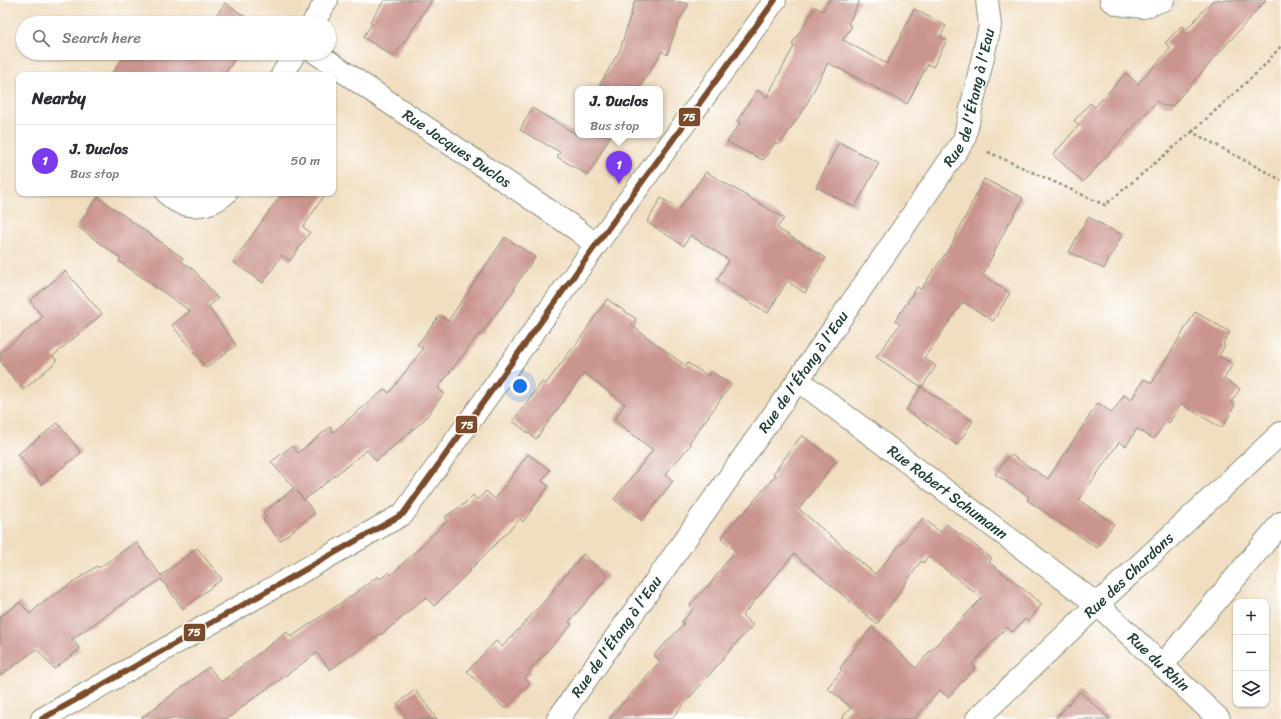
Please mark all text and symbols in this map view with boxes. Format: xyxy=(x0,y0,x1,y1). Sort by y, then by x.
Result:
search box xyxy=(16,16,336,60)
text: Search here xyxy=(62,25,141,51)
street label: Rue de l'Étang à l'Eau xyxy=(936,26,1002,172)
icon: search xyxy=(30,27,52,49)
text: Nearby xyxy=(32,83,86,113)
popup xyxy=(575,86,663,138)
text: J. Duclos xyxy=(590,88,648,114)
street label: Rue Jacques Duclos xyxy=(397,102,517,195)
line badge: 75 xyxy=(678,107,701,127)
text: 75 xyxy=(682,108,696,127)
text: Bus stop xyxy=(590,114,639,137)
text: J. Duclos xyxy=(70,136,128,162)
text: 1 xyxy=(42,149,48,172)
text: 50 m xyxy=(290,149,320,172)
pin: 1 xyxy=(606,151,632,184)
text: Bus stop xyxy=(70,162,119,185)
street label: Rue de l'Étang à l'Eau xyxy=(751,305,855,439)
your location xyxy=(510,376,530,396)
line badge: 75 xyxy=(455,415,478,434)
text: 75 xyxy=(460,416,474,435)
street label: Rue Robert Schumann xyxy=(882,438,1014,546)
street label: Rue des Chardons xyxy=(1077,526,1180,625)
street label: Rue de l'Étang à l'Eau xyxy=(564,570,669,703)
map controls xyxy=(1233,599,1269,707)
button: + xyxy=(1233,599,1269,635)
line badge: 75 xyxy=(183,623,206,642)
text: 75 xyxy=(187,623,201,642)
street label: Rue du Rhin xyxy=(1121,626,1196,698)
button: − xyxy=(1233,635,1269,671)
button: layers xyxy=(1233,671,1269,707)

